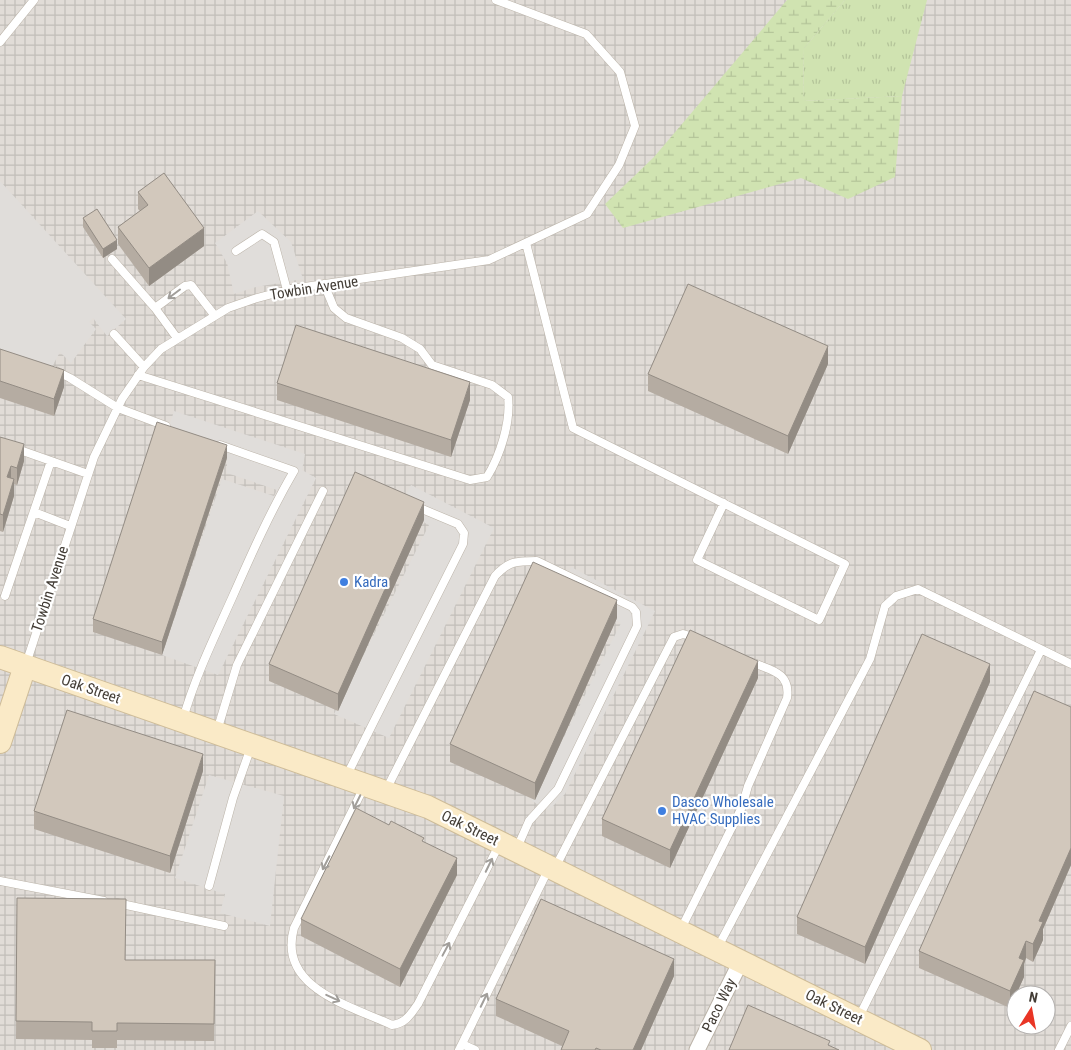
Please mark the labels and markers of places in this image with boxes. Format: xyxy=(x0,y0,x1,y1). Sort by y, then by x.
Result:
place label: Kadra xyxy=(354,573,388,591)
marker: Kadra xyxy=(338,576,350,588)
place label: Dasco Wholesale HVAC Supplies xyxy=(672,793,774,828)
marker: Dasco Wholesale HVAC Supplies xyxy=(656,805,668,817)

